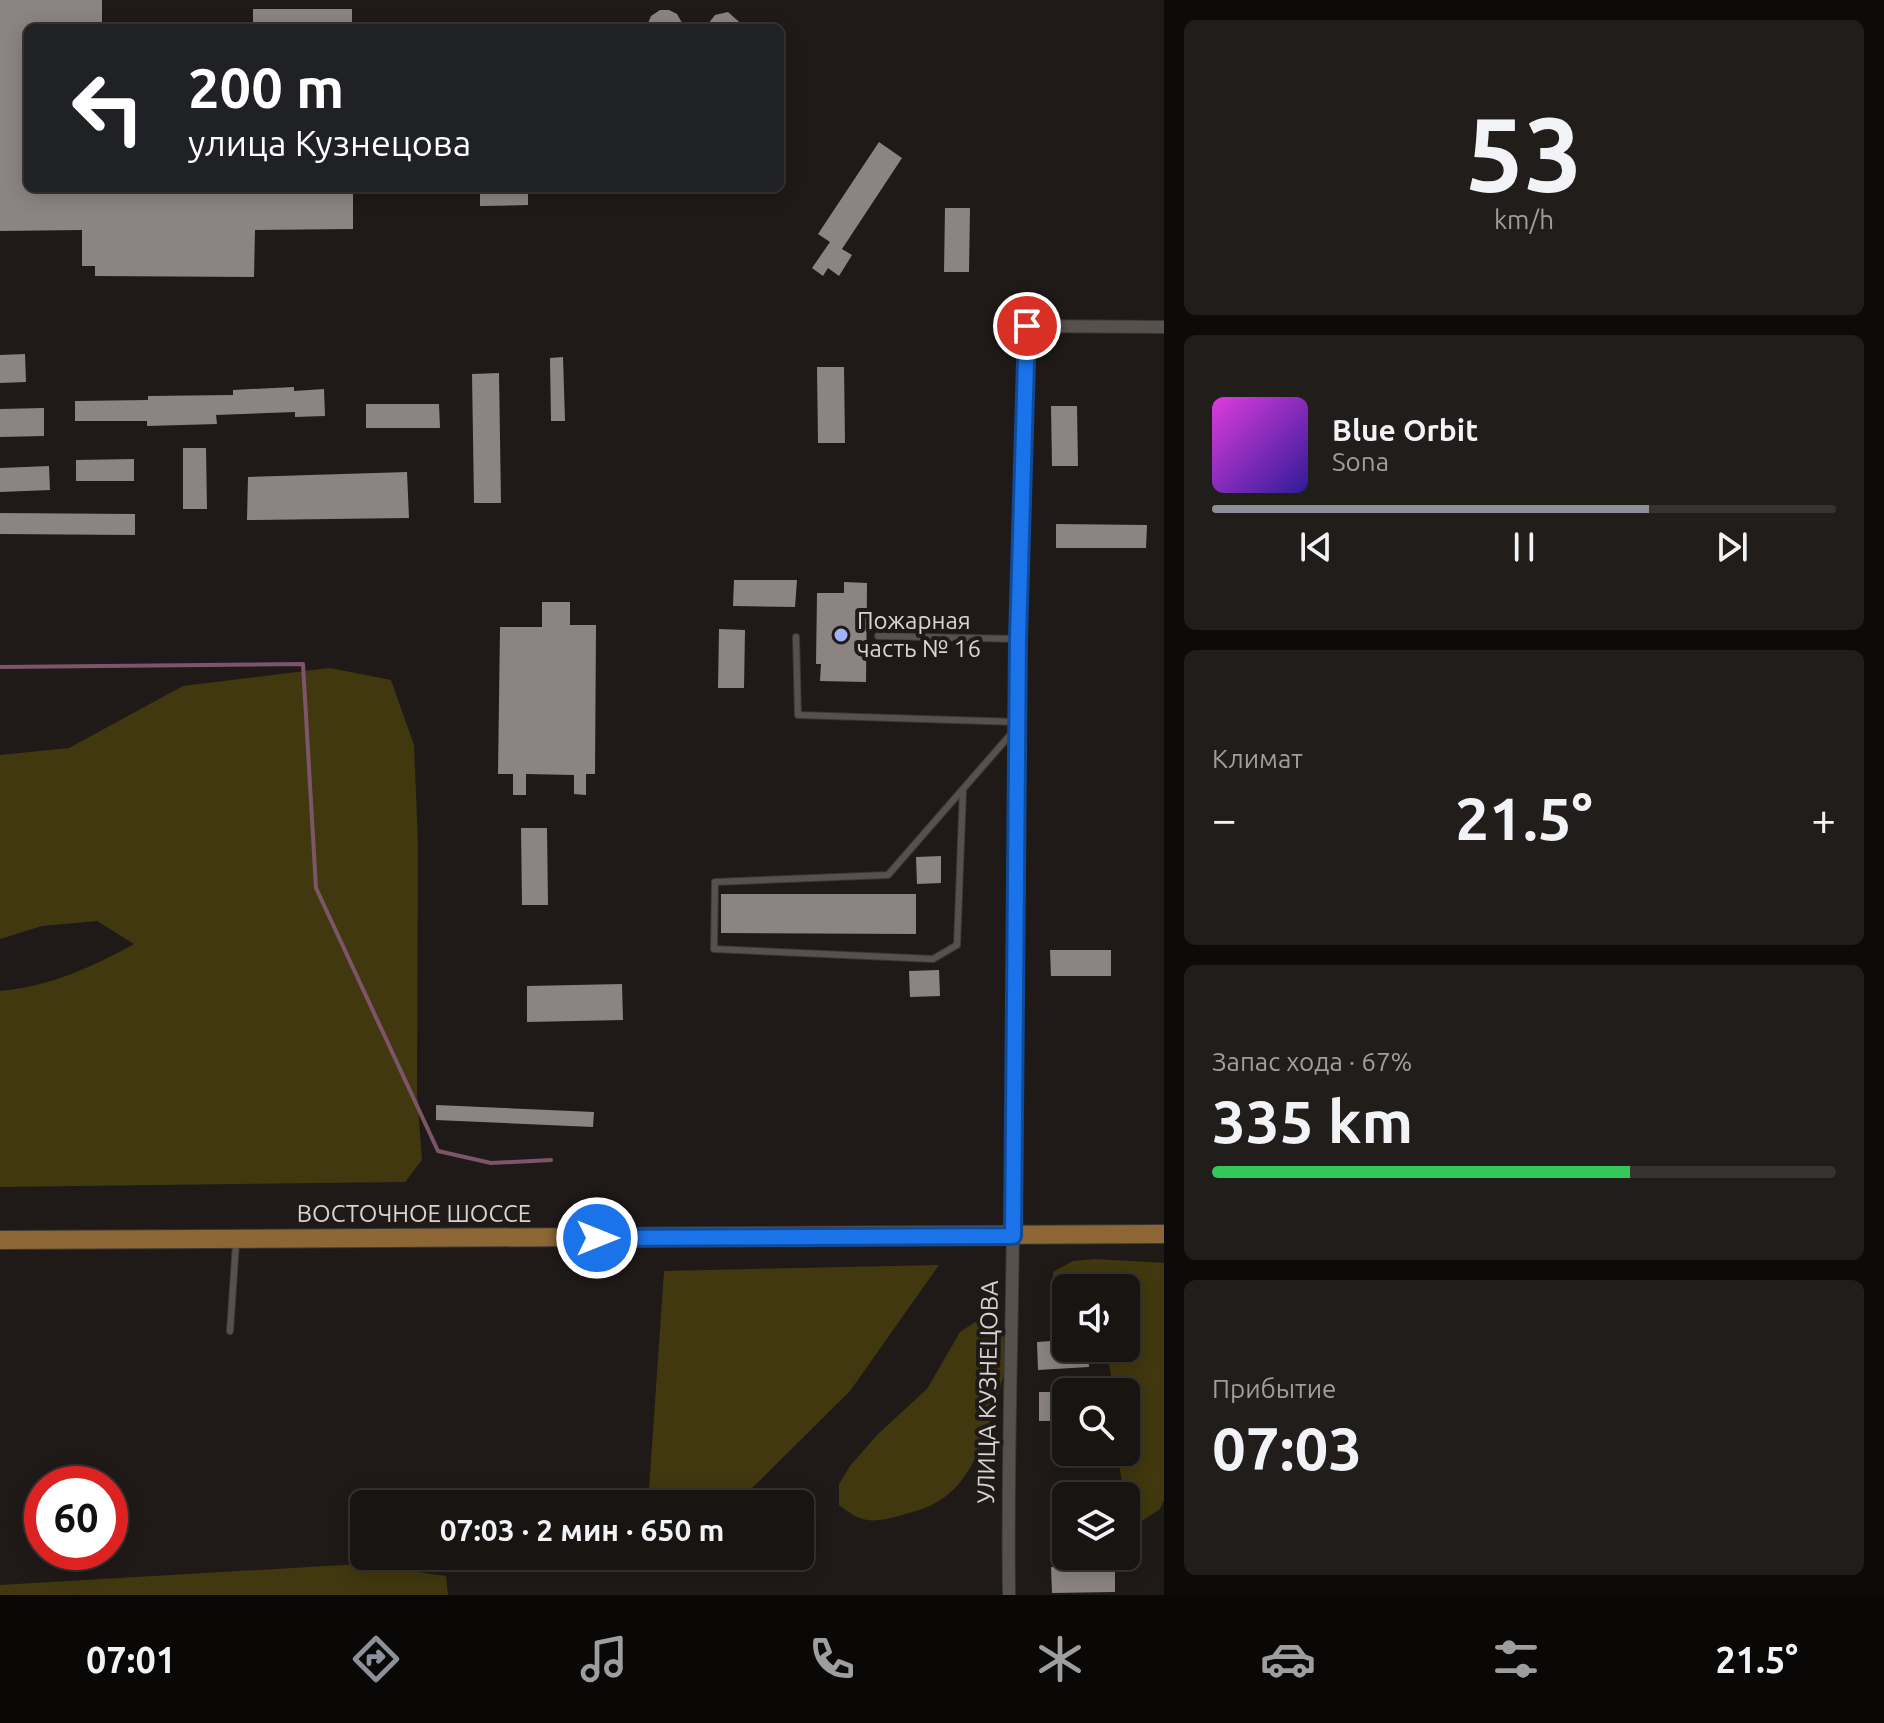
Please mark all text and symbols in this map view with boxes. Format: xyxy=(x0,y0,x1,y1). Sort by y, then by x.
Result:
icon: left xyxy=(56,56,160,160)
text: 200 m xyxy=(188,56,344,119)
text: 53 xyxy=(1465,94,1583,211)
text: улица Кузнецова xyxy=(188,122,471,163)
text: km/h xyxy=(1494,205,1554,234)
pin xyxy=(993,292,1061,360)
icon: arrive xyxy=(1005,304,1049,348)
text: Blue Orbit xyxy=(1332,413,1478,447)
text: Sona xyxy=(1332,447,1389,476)
icon: previous xyxy=(1294,525,1338,569)
icon: pause xyxy=(1502,525,1546,569)
icon: next xyxy=(1710,525,1754,569)
place label: Пожарная часть № 16 xyxy=(857,607,981,662)
marker: Пожарная часть № 16 xyxy=(832,626,850,644)
text: Климат xyxy=(1212,744,1303,773)
text: 21.5° xyxy=(1455,784,1593,851)
text: − xyxy=(1212,794,1237,843)
text: + xyxy=(1811,794,1836,843)
text: Запас хода · 67% xyxy=(1212,1047,1412,1076)
text: 335 km xyxy=(1212,1087,1413,1154)
position arrow xyxy=(555,1196,639,1280)
street label: ВОСТОЧНОЕ ШОССЕ xyxy=(297,1200,531,1227)
map controls xyxy=(1052,1274,1140,1570)
button: sound xyxy=(1052,1274,1140,1362)
street label: УЛИЦА КУЗНЕЦОВА xyxy=(972,1280,1003,1504)
text: Прибытие xyxy=(1212,1374,1336,1403)
button: search xyxy=(1052,1378,1140,1466)
text: 07:03 xyxy=(1212,1414,1362,1481)
speed limit sign: 60 xyxy=(24,1466,128,1570)
button: layers xyxy=(1052,1482,1140,1570)
text: 07:03 · 2 мин · 650 m xyxy=(440,1513,724,1547)
icon: directions xyxy=(348,1631,404,1687)
icon: music xyxy=(576,1631,632,1687)
icon: phone xyxy=(804,1631,860,1687)
icon: climate xyxy=(1032,1631,1088,1687)
icon: car xyxy=(1260,1631,1316,1687)
icon: filters xyxy=(1488,1631,1544,1687)
text: 07:01 xyxy=(86,1639,176,1680)
text: 21.5° xyxy=(1715,1639,1798,1680)

